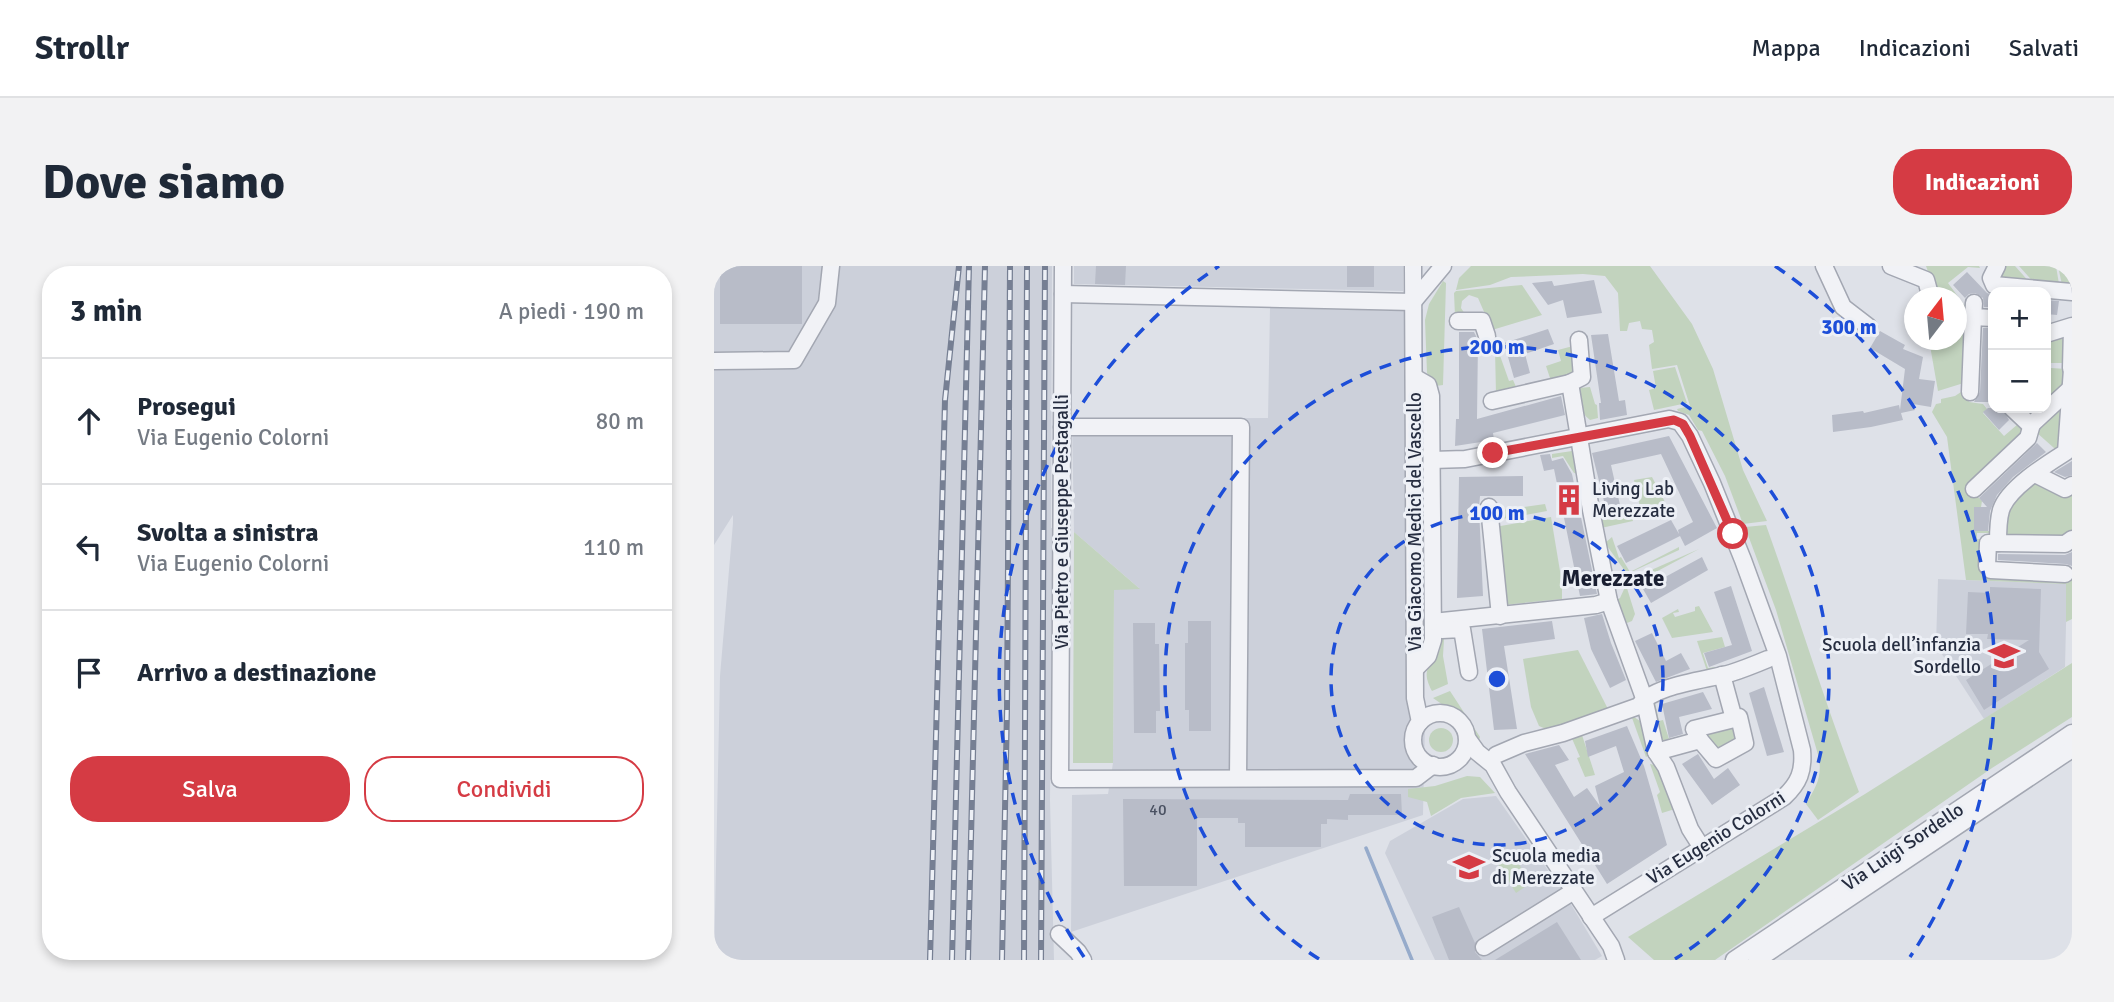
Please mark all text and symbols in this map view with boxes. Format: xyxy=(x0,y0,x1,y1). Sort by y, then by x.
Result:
text: Strollr xyxy=(35,28,129,69)
text: Mappa xyxy=(1752,33,1821,63)
text: Indicazioni xyxy=(1859,33,1971,63)
text: Salvati xyxy=(2009,33,2079,63)
button: Indicazioni xyxy=(1893,149,2072,215)
text: Dove siamo xyxy=(42,152,285,212)
north arrow xyxy=(1904,287,1967,350)
map controls xyxy=(1988,287,2051,413)
button: + xyxy=(1988,287,2051,350)
text: 3 min xyxy=(70,293,142,330)
text: A piedi · 190 m xyxy=(499,297,644,326)
text: 300 m xyxy=(1821,314,1877,340)
text: 200 m xyxy=(1469,334,1525,360)
button: − xyxy=(1988,350,2051,413)
text: Prosegui xyxy=(137,391,236,423)
street label: Via Giacomo Medici del Vascello xyxy=(1403,392,1427,652)
street label: Via Pietro e Giuseppe Pestagalli xyxy=(1050,394,1074,650)
icon: ahead xyxy=(70,402,108,440)
text: 80 m xyxy=(596,407,644,436)
text: Via Eugenio Colorni xyxy=(137,423,329,452)
route end xyxy=(1477,437,1508,468)
place label: Living Lab Merezzate xyxy=(1592,477,1675,523)
building icon: Living Lab Merezzate xyxy=(1552,483,1586,517)
text: 100 m xyxy=(1469,500,1525,526)
text: Svolta a sinistra xyxy=(137,517,319,549)
route start xyxy=(1717,518,1748,549)
icon: left xyxy=(70,528,108,566)
text: 110 m xyxy=(583,533,644,562)
text: Via Eugenio Colorni xyxy=(137,549,329,578)
district label: Merezzate xyxy=(1562,564,1664,593)
place label: Scuola dell’infanzia Sordello xyxy=(1822,633,1981,679)
school or university icon: Scuola dell’infanzia Sordello xyxy=(1987,639,2021,673)
icon: arrive xyxy=(70,654,108,692)
text: Arrivo a destinazione xyxy=(137,657,377,689)
centre of rings xyxy=(1485,667,1509,691)
button: Salva xyxy=(70,756,350,822)
button: Condividi xyxy=(364,756,644,822)
street label: Via Eugenio Colorni xyxy=(1642,786,1790,890)
street label: Via Luigi Sordello xyxy=(1838,797,1968,897)
house number: 40 xyxy=(1149,800,1167,820)
place label: Scuola media di Merezzate xyxy=(1492,844,1601,890)
school or university icon: Scuola media di Merezzate xyxy=(1452,850,1486,884)

